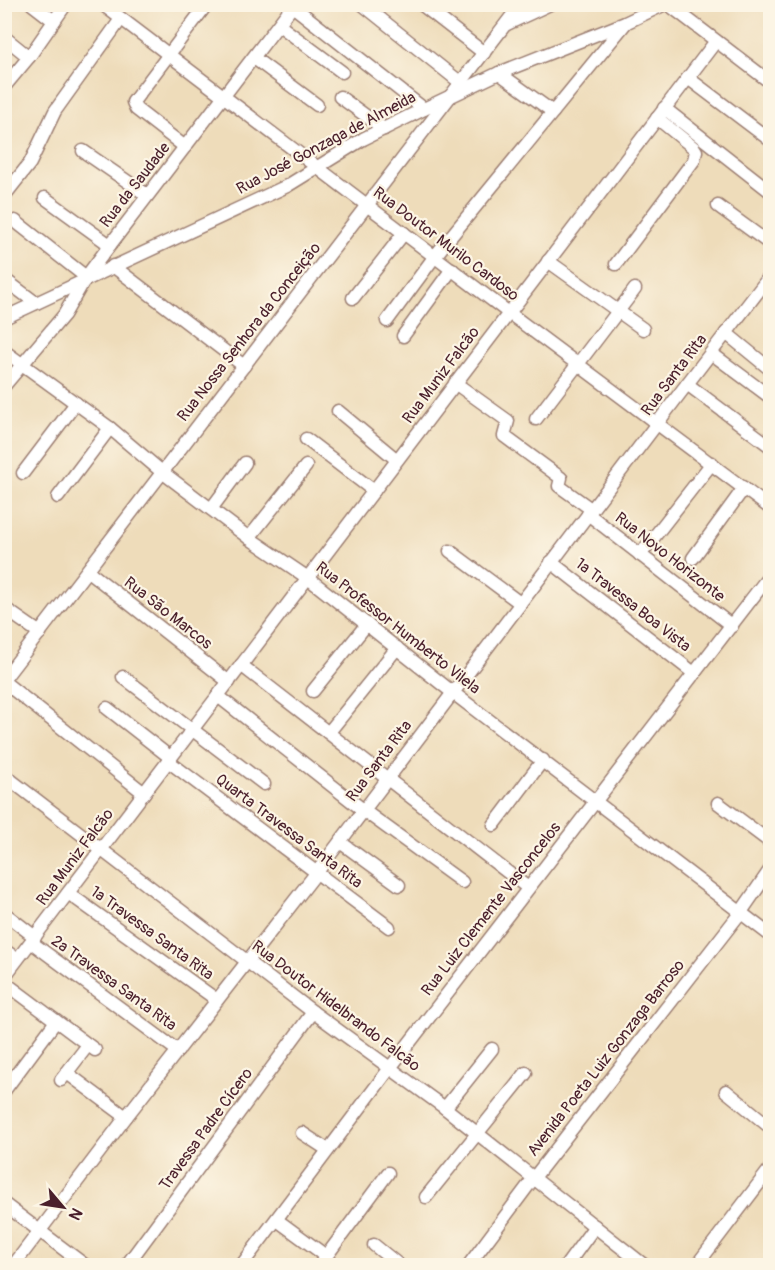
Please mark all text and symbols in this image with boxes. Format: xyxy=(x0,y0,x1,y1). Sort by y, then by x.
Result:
street label: Rua José Gonzaga de Almeida xyxy=(233,87,419,199)
street label: Rua da Saudade xyxy=(96,138,175,232)
street label: Rua Doutor Murilo Cardoso xyxy=(369,183,523,306)
street label: Rua Nossa Senhora da Conceição xyxy=(173,238,325,425)
street label: Rua Muniz Falcão xyxy=(398,322,484,428)
street label: Rua Santa Rita xyxy=(637,330,711,420)
street label: Rua Novo Horizonte xyxy=(611,508,729,606)
street label: 1ª Travessa Boa Vista xyxy=(571,554,695,656)
street label: Rua Professor Humberto Vilela xyxy=(312,557,484,699)
street label: Rua São Marcos xyxy=(120,572,216,654)
street label: Rua Santa Rita xyxy=(342,716,416,806)
street label: Quarta Travessa Santa Rita xyxy=(212,769,366,893)
street label: Rua Muniz Falcão xyxy=(32,804,118,910)
street label: Rua Luiz Clemente Vasconcelos xyxy=(417,818,565,1000)
street label: 1ª Travessa Santa Rita xyxy=(86,882,218,984)
street label: 2ª Travessa Santa Rita xyxy=(47,931,181,1035)
street label: Rua Doutor Hidelbrando Falcão xyxy=(248,936,425,1076)
street label: Avenida Poeta Luiz Gonzaga Barroso xyxy=(523,955,689,1160)
street label: Travessa Padre Cícero xyxy=(155,1064,257,1194)
north arrow xyxy=(33,1177,93,1237)
text: N xyxy=(64,1204,87,1224)

